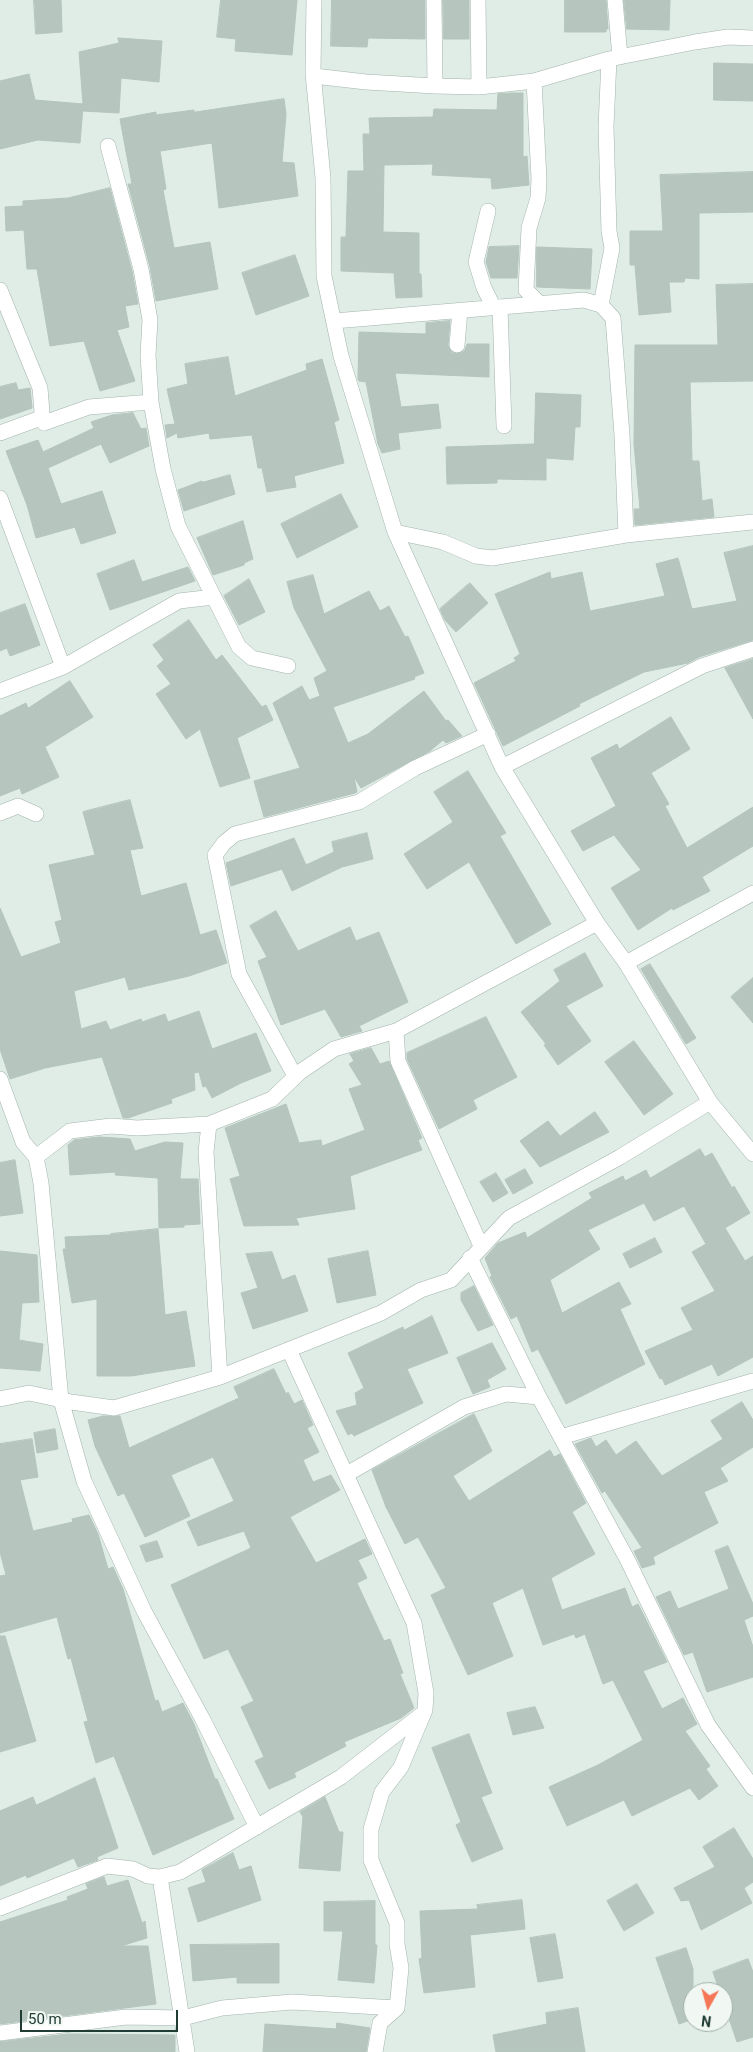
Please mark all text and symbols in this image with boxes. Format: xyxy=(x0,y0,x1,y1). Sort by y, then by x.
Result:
north arrow xyxy=(683,1982,733,2032)
scale bar xyxy=(22,2000,180,2032)
text: 50 m xyxy=(28,2010,62,2028)
text: N xyxy=(700,2012,712,2029)

